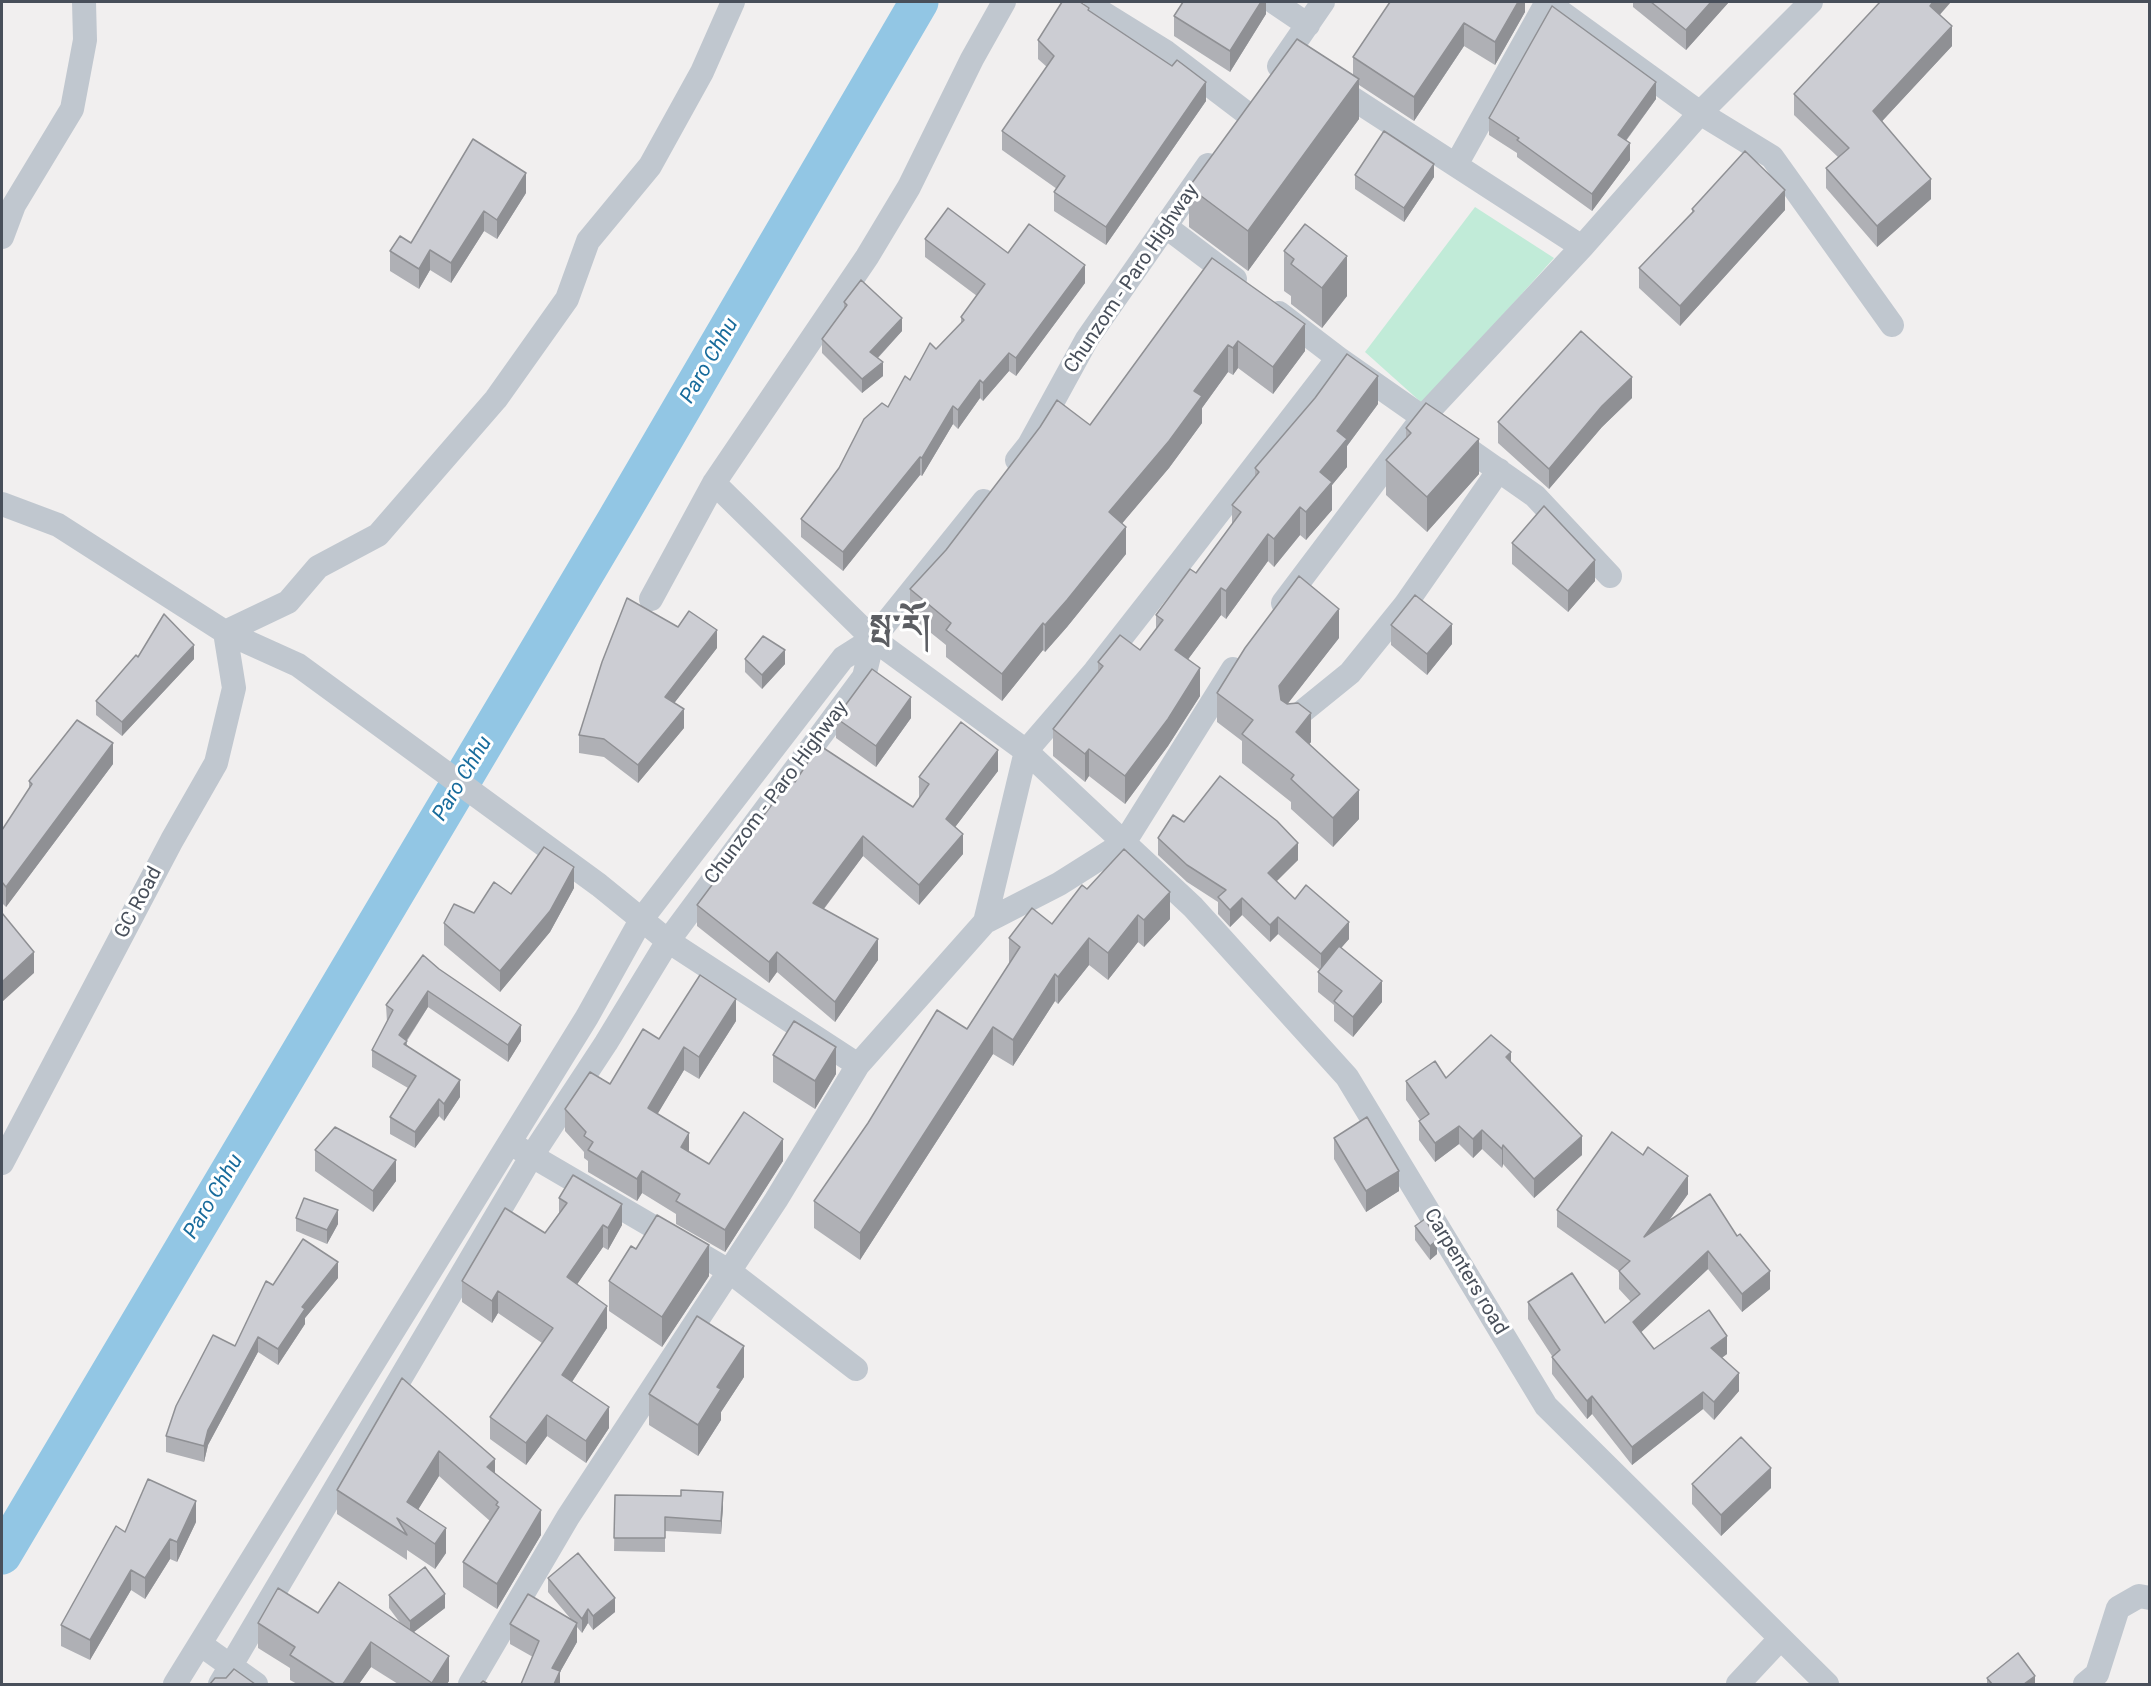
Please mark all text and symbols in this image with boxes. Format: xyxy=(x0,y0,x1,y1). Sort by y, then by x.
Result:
street label: Chunzom - Paro Highway xyxy=(1060,180,1204,378)
water label: Paro Chhu xyxy=(676,314,744,408)
district label: སྤ་རོ། xyxy=(869,610,931,648)
street label: Chunzom - Paro Highway xyxy=(700,697,854,889)
water label: Paro Chhu xyxy=(428,732,498,826)
street label: GC Road xyxy=(110,863,168,943)
water label: Paro Chhu xyxy=(179,1150,249,1244)
street label: Carpenters road xyxy=(1418,1205,1512,1339)

